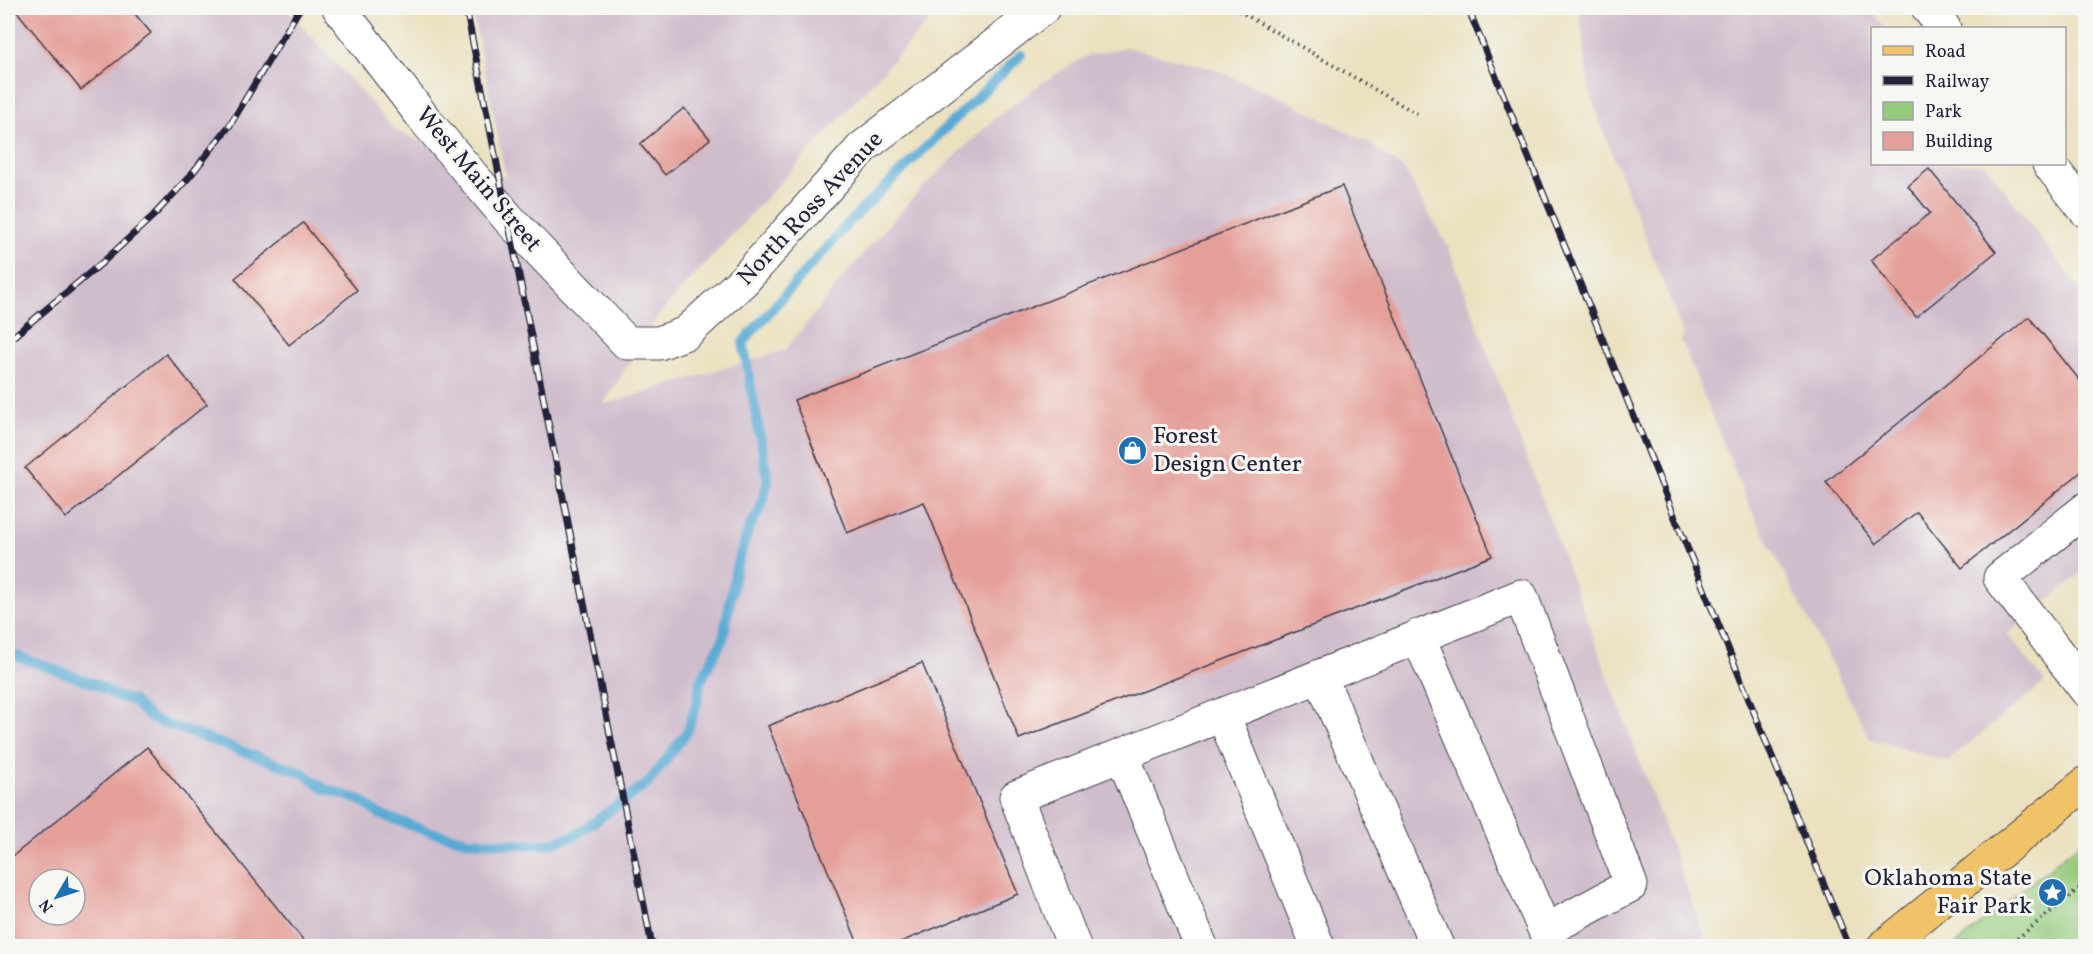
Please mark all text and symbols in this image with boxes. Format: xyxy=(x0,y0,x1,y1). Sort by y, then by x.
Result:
legend xyxy=(1871,27,2066,165)
text: Road xyxy=(1925,40,1966,65)
text: Railway xyxy=(1925,70,1989,95)
street label: West Main Street xyxy=(407,100,549,260)
text: Park xyxy=(1925,100,1962,125)
street label: North Ross Avenue xyxy=(730,124,892,294)
text: Building xyxy=(1925,130,1993,155)
place label: Forest Design Center xyxy=(1153,420,1302,482)
shop icon: Forest Design Center xyxy=(1116,435,1148,467)
place label: Oklahoma State Fair Park xyxy=(1864,862,2032,924)
north arrow xyxy=(27,867,87,927)
place icon: Oklahoma State Fair Park xyxy=(2037,877,2069,909)
text: N xyxy=(34,893,59,917)

